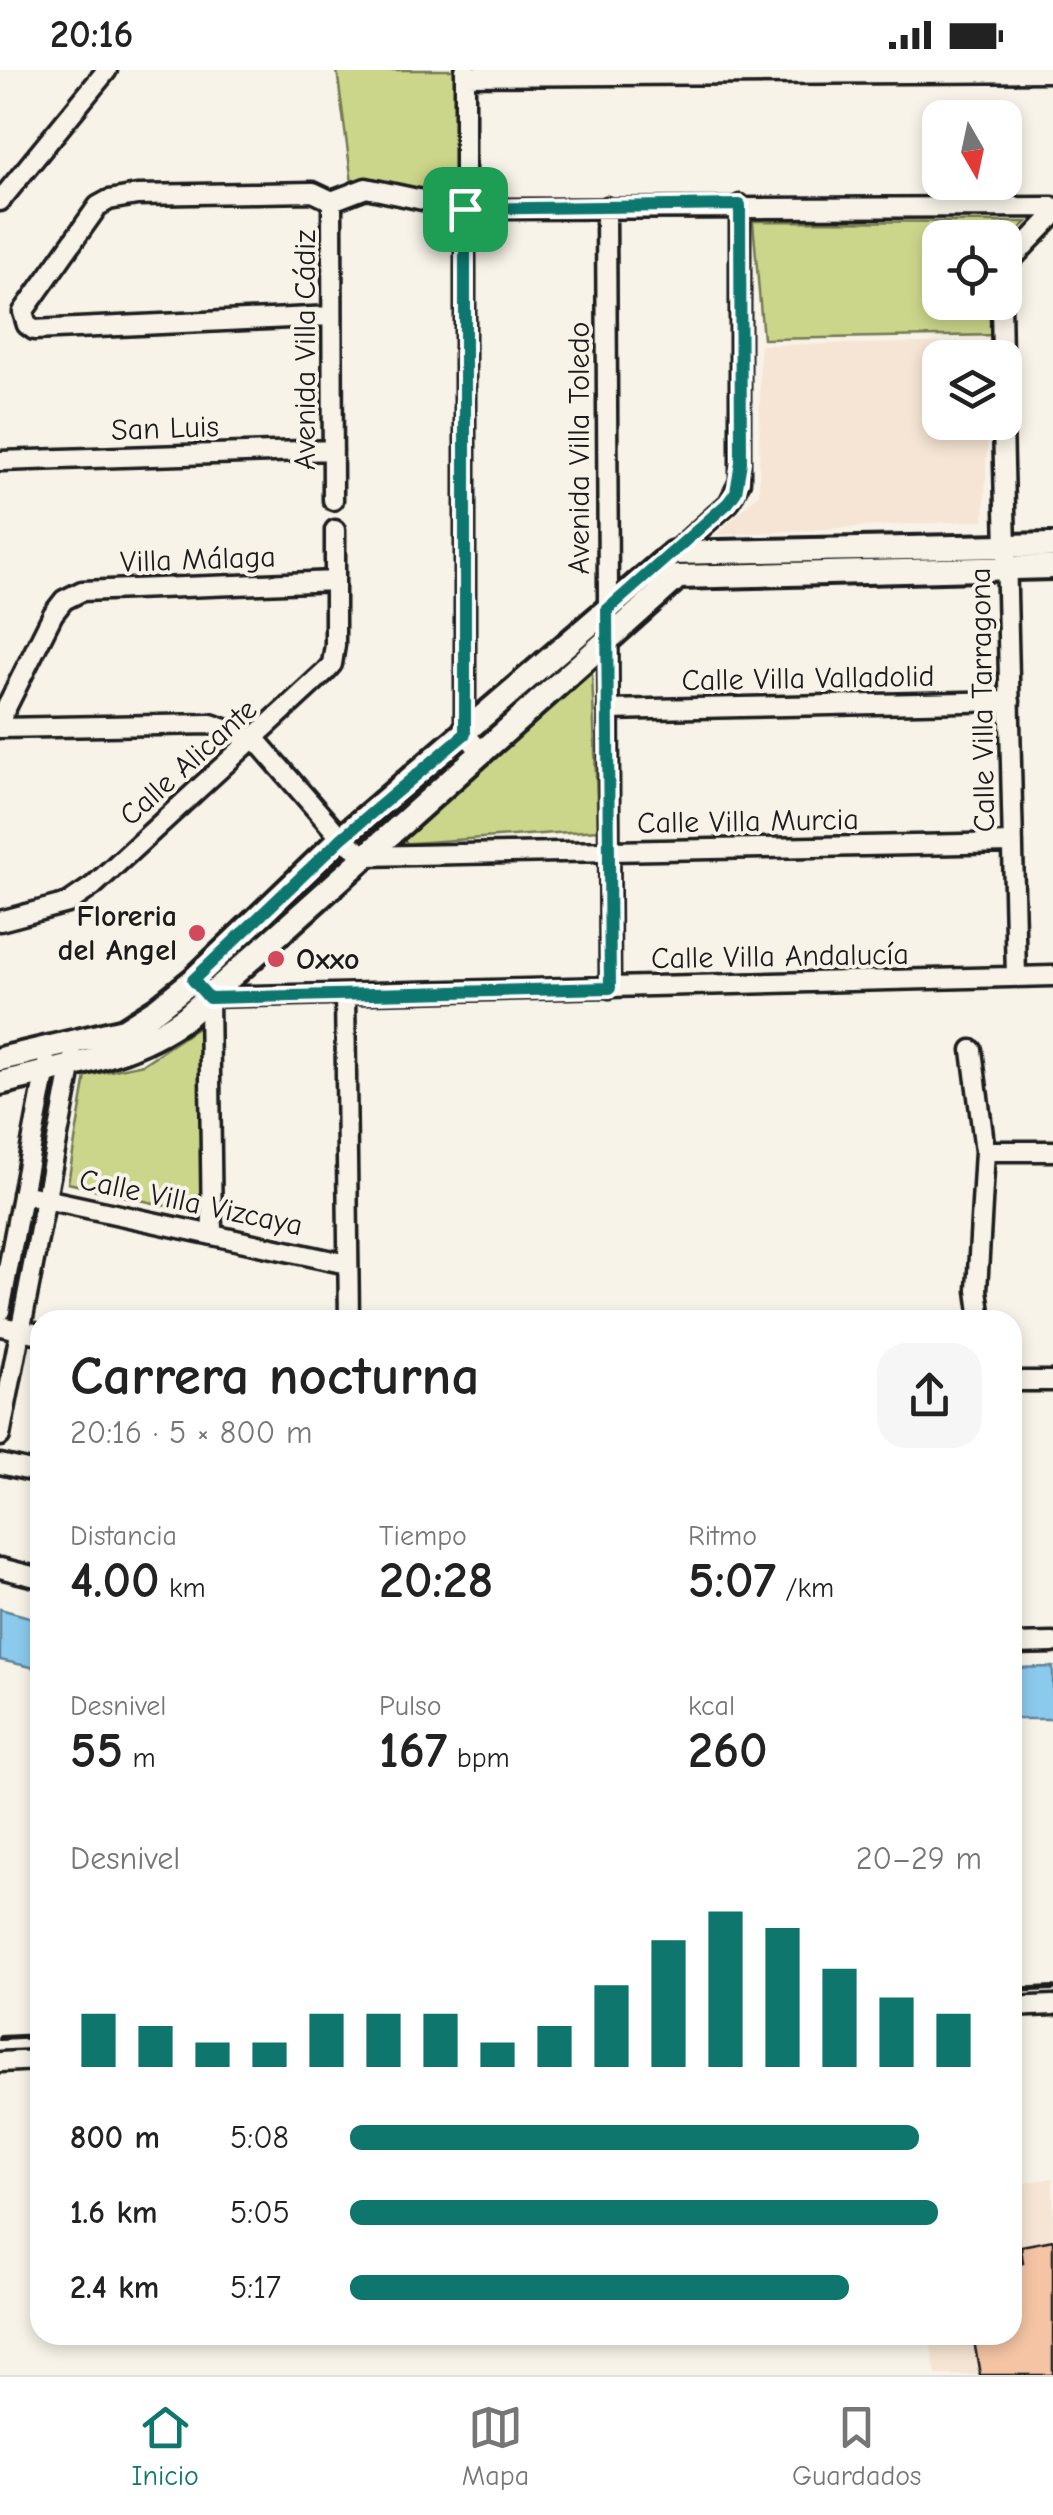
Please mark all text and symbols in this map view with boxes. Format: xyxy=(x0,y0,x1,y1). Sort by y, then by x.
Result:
text: 20:16 xyxy=(50,13,133,57)
north arrow xyxy=(922,100,1022,200)
map controls xyxy=(922,100,1022,440)
pin xyxy=(423,167,508,252)
icon: arrive xyxy=(438,182,493,237)
button: locate xyxy=(922,220,1022,320)
street label: Avenida Villa Cádiz xyxy=(288,230,323,470)
street label: Avenida Villa Toledo xyxy=(562,322,597,574)
button: layers xyxy=(922,340,1022,440)
street label: San Luis xyxy=(110,409,220,448)
street label: Villa Málaga xyxy=(120,539,276,580)
street label: Calle Villa Tarragona xyxy=(963,567,1002,833)
street label: Calle Villa Valladolid xyxy=(681,659,935,698)
street label: Calle Alicante xyxy=(113,692,264,833)
street label: Calle Villa Murcia xyxy=(637,802,859,841)
place label: Floreria del Angel xyxy=(58,899,177,968)
marker: Floreria del Angel xyxy=(186,922,208,944)
street label: Calle Villa Andalucía xyxy=(651,937,909,976)
place label: Oxxo xyxy=(296,942,359,977)
marker: Oxxo xyxy=(265,948,287,970)
street label: Calle Villa Vizcaya xyxy=(76,1162,306,1243)
button: share xyxy=(877,1343,982,1448)
text: Carrera nocturna xyxy=(70,1344,479,1408)
text: 20:16 · 5 × 800 m xyxy=(70,1414,312,1451)
text: Distancia xyxy=(70,1520,177,1552)
text: Tiempo xyxy=(379,1520,467,1552)
text: Ritmo xyxy=(688,1520,757,1552)
text: 4.00 xyxy=(70,1552,160,1610)
text: 20:28 xyxy=(379,1552,493,1610)
text: 5:07 xyxy=(688,1552,776,1610)
text: km xyxy=(160,1572,206,1604)
text: /km xyxy=(776,1572,834,1604)
text: Desnivel xyxy=(70,1690,166,1722)
text: Pulso xyxy=(379,1690,442,1722)
text: kcal xyxy=(688,1690,735,1722)
text: 55 xyxy=(70,1722,123,1780)
text: 167 xyxy=(379,1722,447,1780)
text: 260 xyxy=(688,1722,768,1780)
text: m xyxy=(123,1742,156,1774)
text: bpm xyxy=(447,1742,510,1774)
text: Desnivel xyxy=(70,1840,180,1877)
text: 20–29 m xyxy=(856,1840,982,1877)
text: 800 m xyxy=(70,2119,160,2156)
text: 5:08 xyxy=(230,2119,289,2156)
text: 1.6 km xyxy=(70,2194,158,2231)
text: 5:05 xyxy=(230,2194,290,2231)
text: 2.4 km xyxy=(70,2269,159,2306)
text: 5:17 xyxy=(230,2269,281,2306)
tab: Inicio xyxy=(131,2400,199,2492)
tab: Mapa xyxy=(462,2400,529,2492)
tab: Guardados xyxy=(792,2400,922,2492)

